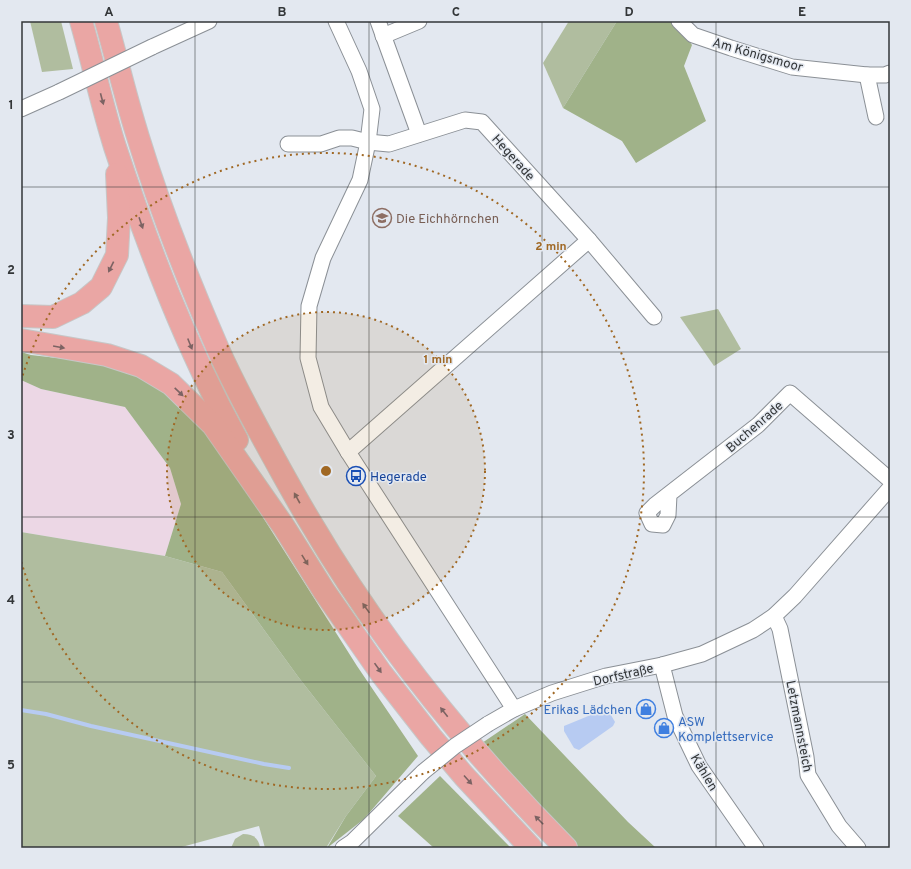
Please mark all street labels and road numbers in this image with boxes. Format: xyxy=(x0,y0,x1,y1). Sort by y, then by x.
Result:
street label: Am Königsmoor xyxy=(710,35,805,76)
street label: Hegerade xyxy=(488,132,537,185)
street label: Buchenrade xyxy=(723,398,787,457)
street label: Dorfstraße xyxy=(592,661,655,691)
street label: Letzmannsteich xyxy=(781,679,815,774)
street label: Kählen xyxy=(686,752,721,794)

